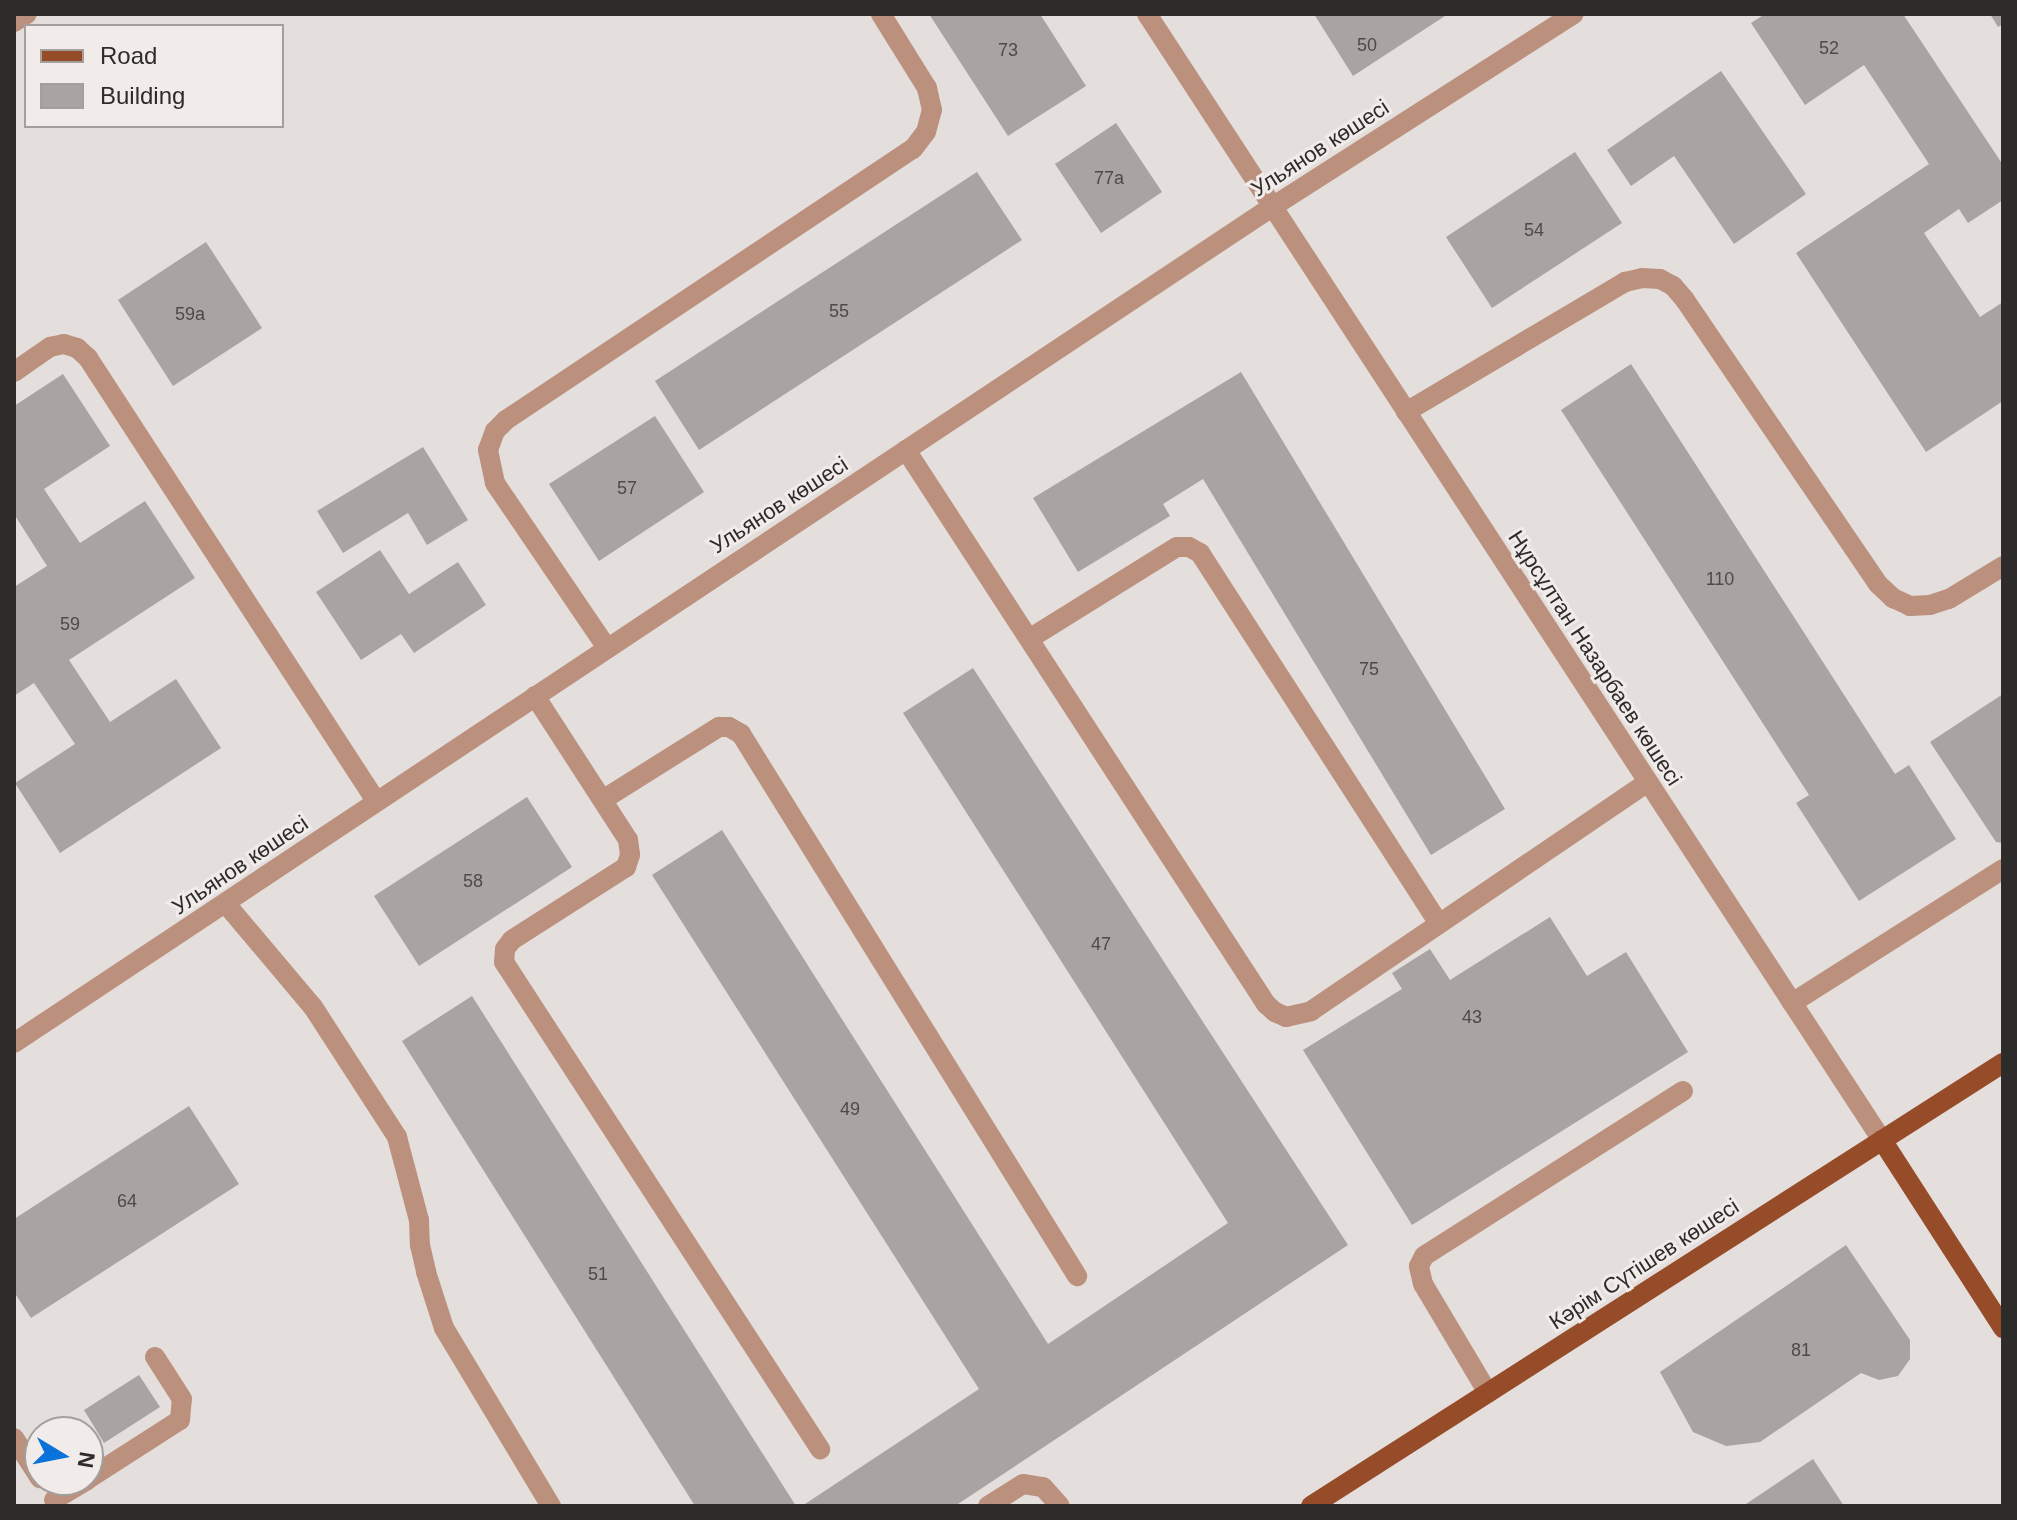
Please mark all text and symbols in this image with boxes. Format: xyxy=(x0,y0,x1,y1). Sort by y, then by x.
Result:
legend xyxy=(24,24,284,128)
house number: 50 xyxy=(1357,34,1377,56)
house number: 52 xyxy=(1819,37,1839,59)
house number: 73 xyxy=(998,39,1018,61)
text: Road xyxy=(100,42,157,69)
text: Building xyxy=(100,82,185,109)
street label: Ульянов көшесі xyxy=(1246,94,1394,202)
house number: 77а xyxy=(1094,167,1124,189)
house number: 54 xyxy=(1524,219,1544,241)
house number: 55 xyxy=(829,300,849,322)
house number: 59а xyxy=(175,303,205,325)
street label: Ульянов көшесі xyxy=(705,451,853,559)
house number: 57 xyxy=(617,477,637,499)
street label: Нұрсұлтан Назарбаев көшесі xyxy=(1503,526,1687,790)
house number: 110 xyxy=(1706,568,1734,590)
house number: 59 xyxy=(60,613,80,635)
house number: 75 xyxy=(1359,658,1379,680)
street label: Ульянов көшесі xyxy=(167,810,313,920)
house number: 58 xyxy=(463,870,483,892)
house number: 47 xyxy=(1091,933,1111,955)
house number: 43 xyxy=(1462,1006,1482,1028)
house number: 49 xyxy=(840,1098,860,1120)
house number: 64 xyxy=(117,1190,137,1212)
street label: Кәрім Сүтішев көшесі xyxy=(1544,1193,1744,1335)
house number: 51 xyxy=(588,1263,608,1285)
house number: 81 xyxy=(1791,1339,1811,1361)
north arrow xyxy=(24,1416,104,1496)
text: N xyxy=(72,1450,100,1470)

